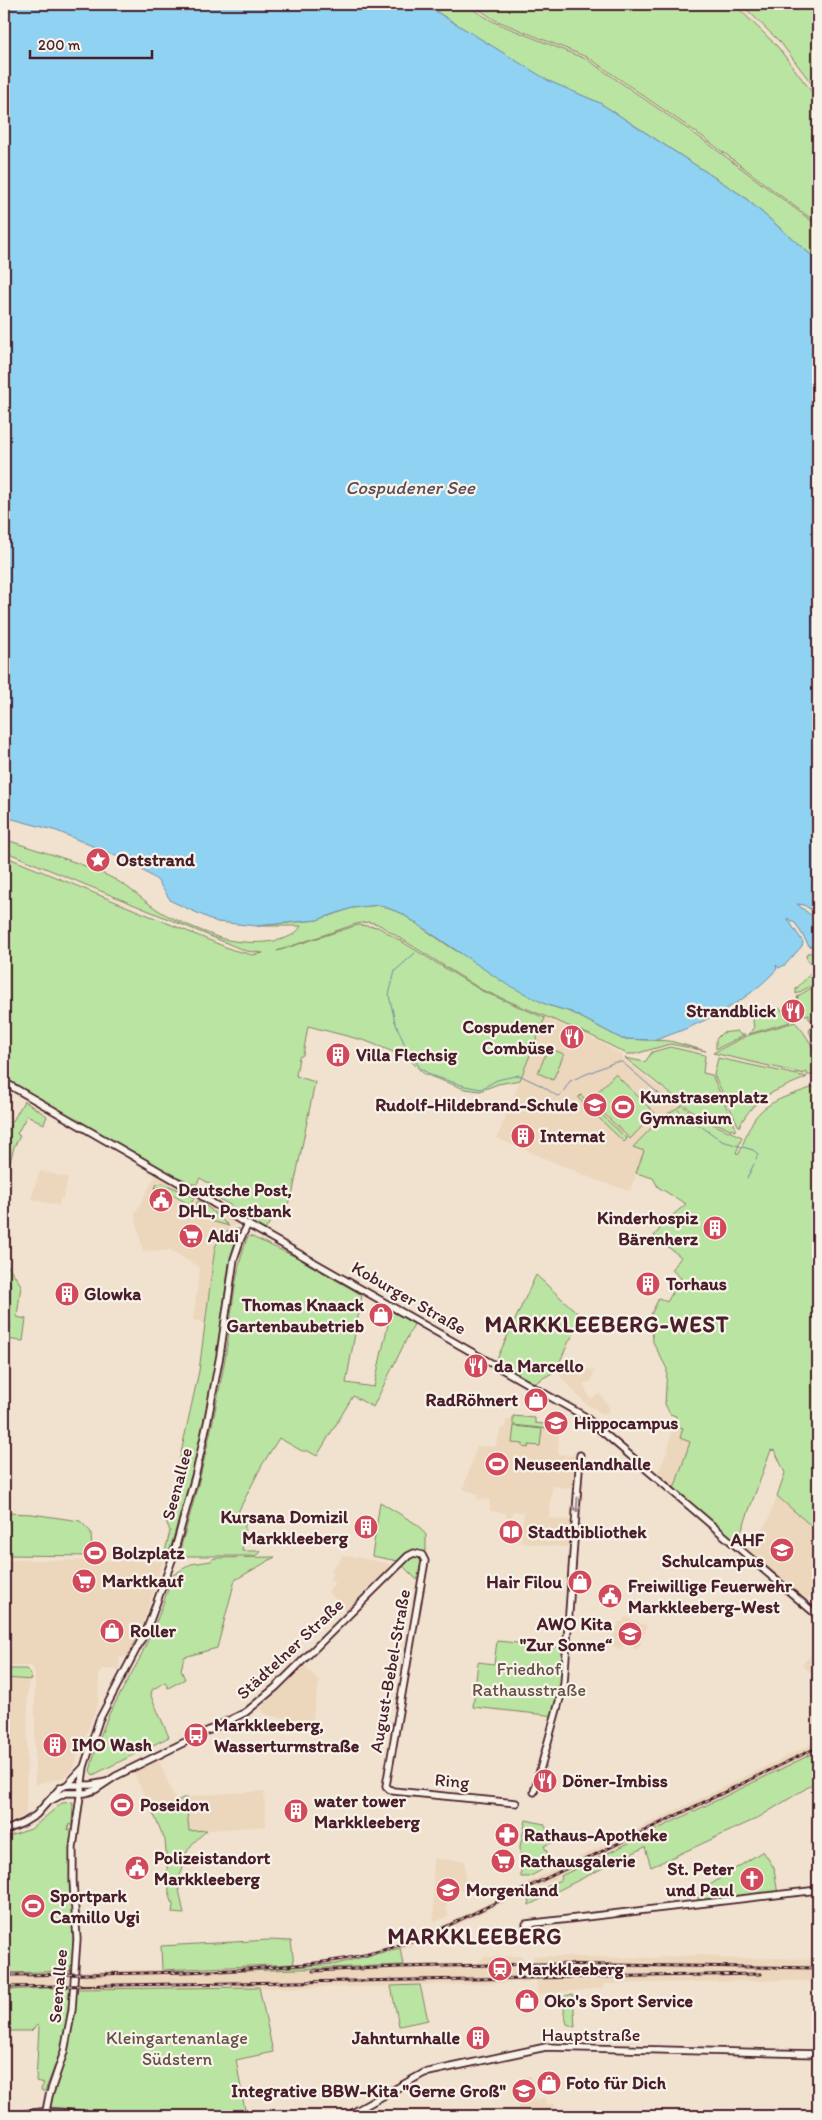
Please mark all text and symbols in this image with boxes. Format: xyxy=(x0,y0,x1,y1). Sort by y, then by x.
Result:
scale bar xyxy=(30,28,152,60)
text: 200 m xyxy=(38,36,81,54)
water label: Cospudener See xyxy=(345,476,476,499)
place icon: Oststrand xyxy=(85,847,111,873)
place label: Oststrand xyxy=(116,849,196,871)
restaurant icon: Strandblick xyxy=(780,998,806,1024)
place label: Strandblick xyxy=(686,1000,777,1022)
place label: Cospudener Combüse xyxy=(462,1016,555,1059)
restaurant icon: Cospudener Combüse xyxy=(559,1024,585,1050)
building icon: Villa Flechsig xyxy=(325,1042,351,1068)
place label: Villa Flechsig xyxy=(356,1044,458,1066)
place label: Kunstrasenplatz Gymnasium xyxy=(640,1086,769,1129)
school or university icon: Rudolf-Hildebrand-Schule xyxy=(582,1092,608,1118)
place label: Rudolf-Hildebrand-Schule xyxy=(375,1094,578,1116)
sports icon: Kunstrasenplatz Gymnasium xyxy=(610,1094,636,1120)
building icon: Internat xyxy=(510,1123,536,1149)
place label: Internat xyxy=(540,1125,605,1147)
place label: Deutsche Post, DHL, Postbank xyxy=(178,1179,292,1222)
public building icon: Deutsche Post, DHL, Postbank xyxy=(148,1187,174,1213)
place label: Kinderhospiz Bärenherz xyxy=(597,1207,699,1250)
building icon: Kinderhospiz Bärenherz xyxy=(702,1215,728,1241)
supermarket icon: Aldi xyxy=(178,1223,204,1249)
place label: Aldi xyxy=(207,1225,239,1247)
street label: Koburger Straße xyxy=(348,1256,470,1340)
building icon: Torhaus xyxy=(635,1271,661,1297)
place label: Torhaus xyxy=(665,1273,727,1295)
building icon: Glowka xyxy=(54,1281,80,1307)
place label: Glowka xyxy=(84,1283,141,1305)
place label: Thomas Knaack Gartenbaubetrieb xyxy=(227,1294,365,1337)
shop icon: Thomas Knaack Gartenbaubetrieb xyxy=(368,1302,394,1328)
district label: MARKKLEEBERG-WEST xyxy=(485,1311,729,1338)
restaurant icon: da Marcello xyxy=(463,1353,489,1379)
place label: da Marcello xyxy=(494,1355,584,1377)
shop icon: RadRöhnert xyxy=(523,1387,549,1413)
place label: RadRöhnert xyxy=(426,1389,518,1411)
school or university icon: Hippocampus xyxy=(543,1410,569,1436)
place label: Hippocampus xyxy=(574,1412,678,1434)
street label: Seenallee xyxy=(157,1445,197,1523)
sports icon: Neuseenlandhalle xyxy=(484,1451,510,1477)
place label: Neuseenlandhalle xyxy=(514,1453,651,1475)
one-way arrow xyxy=(572,1497,582,1513)
place label: Kursana Domizil Markkleeberg xyxy=(220,1506,349,1549)
building icon: Kursana Domizil Markkleeberg xyxy=(353,1514,379,1540)
library icon: Stadtbibliothek xyxy=(498,1519,524,1545)
place label: Stadtbibliothek xyxy=(528,1521,647,1543)
place label: AHF Schulcampus xyxy=(662,1529,765,1572)
school or university icon: AHF Schulcampus xyxy=(769,1537,795,1563)
sports icon: Bolzplatz xyxy=(82,1540,108,1566)
place label: Bolzplatz xyxy=(112,1542,185,1564)
supermarket icon: Marktkauf xyxy=(71,1568,97,1594)
shop icon: Hair Filou xyxy=(567,1569,593,1595)
place label: Marktkauf xyxy=(102,1570,184,1592)
place label: Hair Filou xyxy=(486,1571,562,1593)
place label: Freiwillige Feuerwehr Markkleeberg-West xyxy=(628,1575,793,1618)
public building icon: Freiwillige Feuerwehr Markkleeberg-West xyxy=(597,1583,623,1609)
street label: August-Bebel-Straße xyxy=(365,1588,415,1754)
street label: Städtelner Straße xyxy=(232,1594,348,1704)
place label: AWO Kita "Zur Sonne“ xyxy=(520,1613,612,1656)
shop icon: Roller xyxy=(99,1618,125,1644)
place label: Roller xyxy=(130,1620,177,1642)
school or university icon: AWO Kita "Zur Sonne“ xyxy=(617,1621,643,1647)
park label: Friedhof Rathausstraße xyxy=(472,1658,586,1701)
place label: Markkleeberg, Wasserturmstraße xyxy=(214,1714,360,1757)
bus stop icon: Markkleeberg, Wasserturmstraße xyxy=(183,1722,209,1748)
building icon: IMO Wash xyxy=(42,1732,68,1758)
place label: IMO Wash xyxy=(72,1734,153,1756)
restaurant icon: Döner-Imbiss xyxy=(532,1768,558,1794)
street label: Ring xyxy=(434,1769,471,1794)
place label: Döner-Imbiss xyxy=(562,1770,668,1792)
place label: water tower Markkleeberg xyxy=(314,1790,421,1833)
sports icon: Poseidon xyxy=(109,1792,135,1818)
place label: Poseidon xyxy=(140,1794,210,1816)
building icon: water tower Markkleeberg xyxy=(283,1798,309,1824)
pharmacy icon: Rathaus-Apotheke xyxy=(494,1822,520,1848)
place label: Rathaus-Apotheke xyxy=(524,1824,668,1846)
place label: Polizeistandort Markkleeberg xyxy=(154,1847,271,1890)
supermarket icon: Rathausgalerie xyxy=(490,1848,516,1874)
place label: Rathausgalerie xyxy=(520,1850,636,1872)
public building icon: Polizeistandort Markkleeberg xyxy=(124,1855,150,1881)
place label: St. Peter und Paul xyxy=(665,1858,735,1901)
church icon: St. Peter und Paul xyxy=(739,1866,765,1892)
school or university icon: Morgenland xyxy=(435,1877,461,1903)
place label: Morgenland xyxy=(466,1879,558,1901)
place label: Sportpark Camillo Ugi xyxy=(50,1885,140,1928)
sports icon: Sportpark Camillo Ugi xyxy=(20,1893,46,1919)
district label: MARKKLEEBERG xyxy=(388,1923,563,1950)
street label: Seenallee xyxy=(44,1948,72,2024)
station icon: Markkleeberg xyxy=(487,1956,513,1982)
place label: Markkleeberg xyxy=(518,1958,625,1980)
shop icon: Oko's Sport Service xyxy=(514,1988,540,2014)
place label: Oko's Sport Service xyxy=(544,1990,694,2012)
street label: Hauptstraße xyxy=(542,2024,640,2046)
building icon: Jahnturnhalle xyxy=(465,2025,491,2051)
park label: Kleingartenanlage Südstern xyxy=(106,2027,248,2070)
place label: Jahnturnhalle xyxy=(351,2027,460,2049)
shop icon: Foto für Dich xyxy=(536,2070,562,2096)
place label: Foto für Dich xyxy=(566,2072,667,2094)
school or university icon: Integrative BBW-Kita "Gerne Groß" xyxy=(511,2078,537,2104)
place label: Integrative BBW-Kita "Gerne Groß" xyxy=(231,2080,506,2102)

